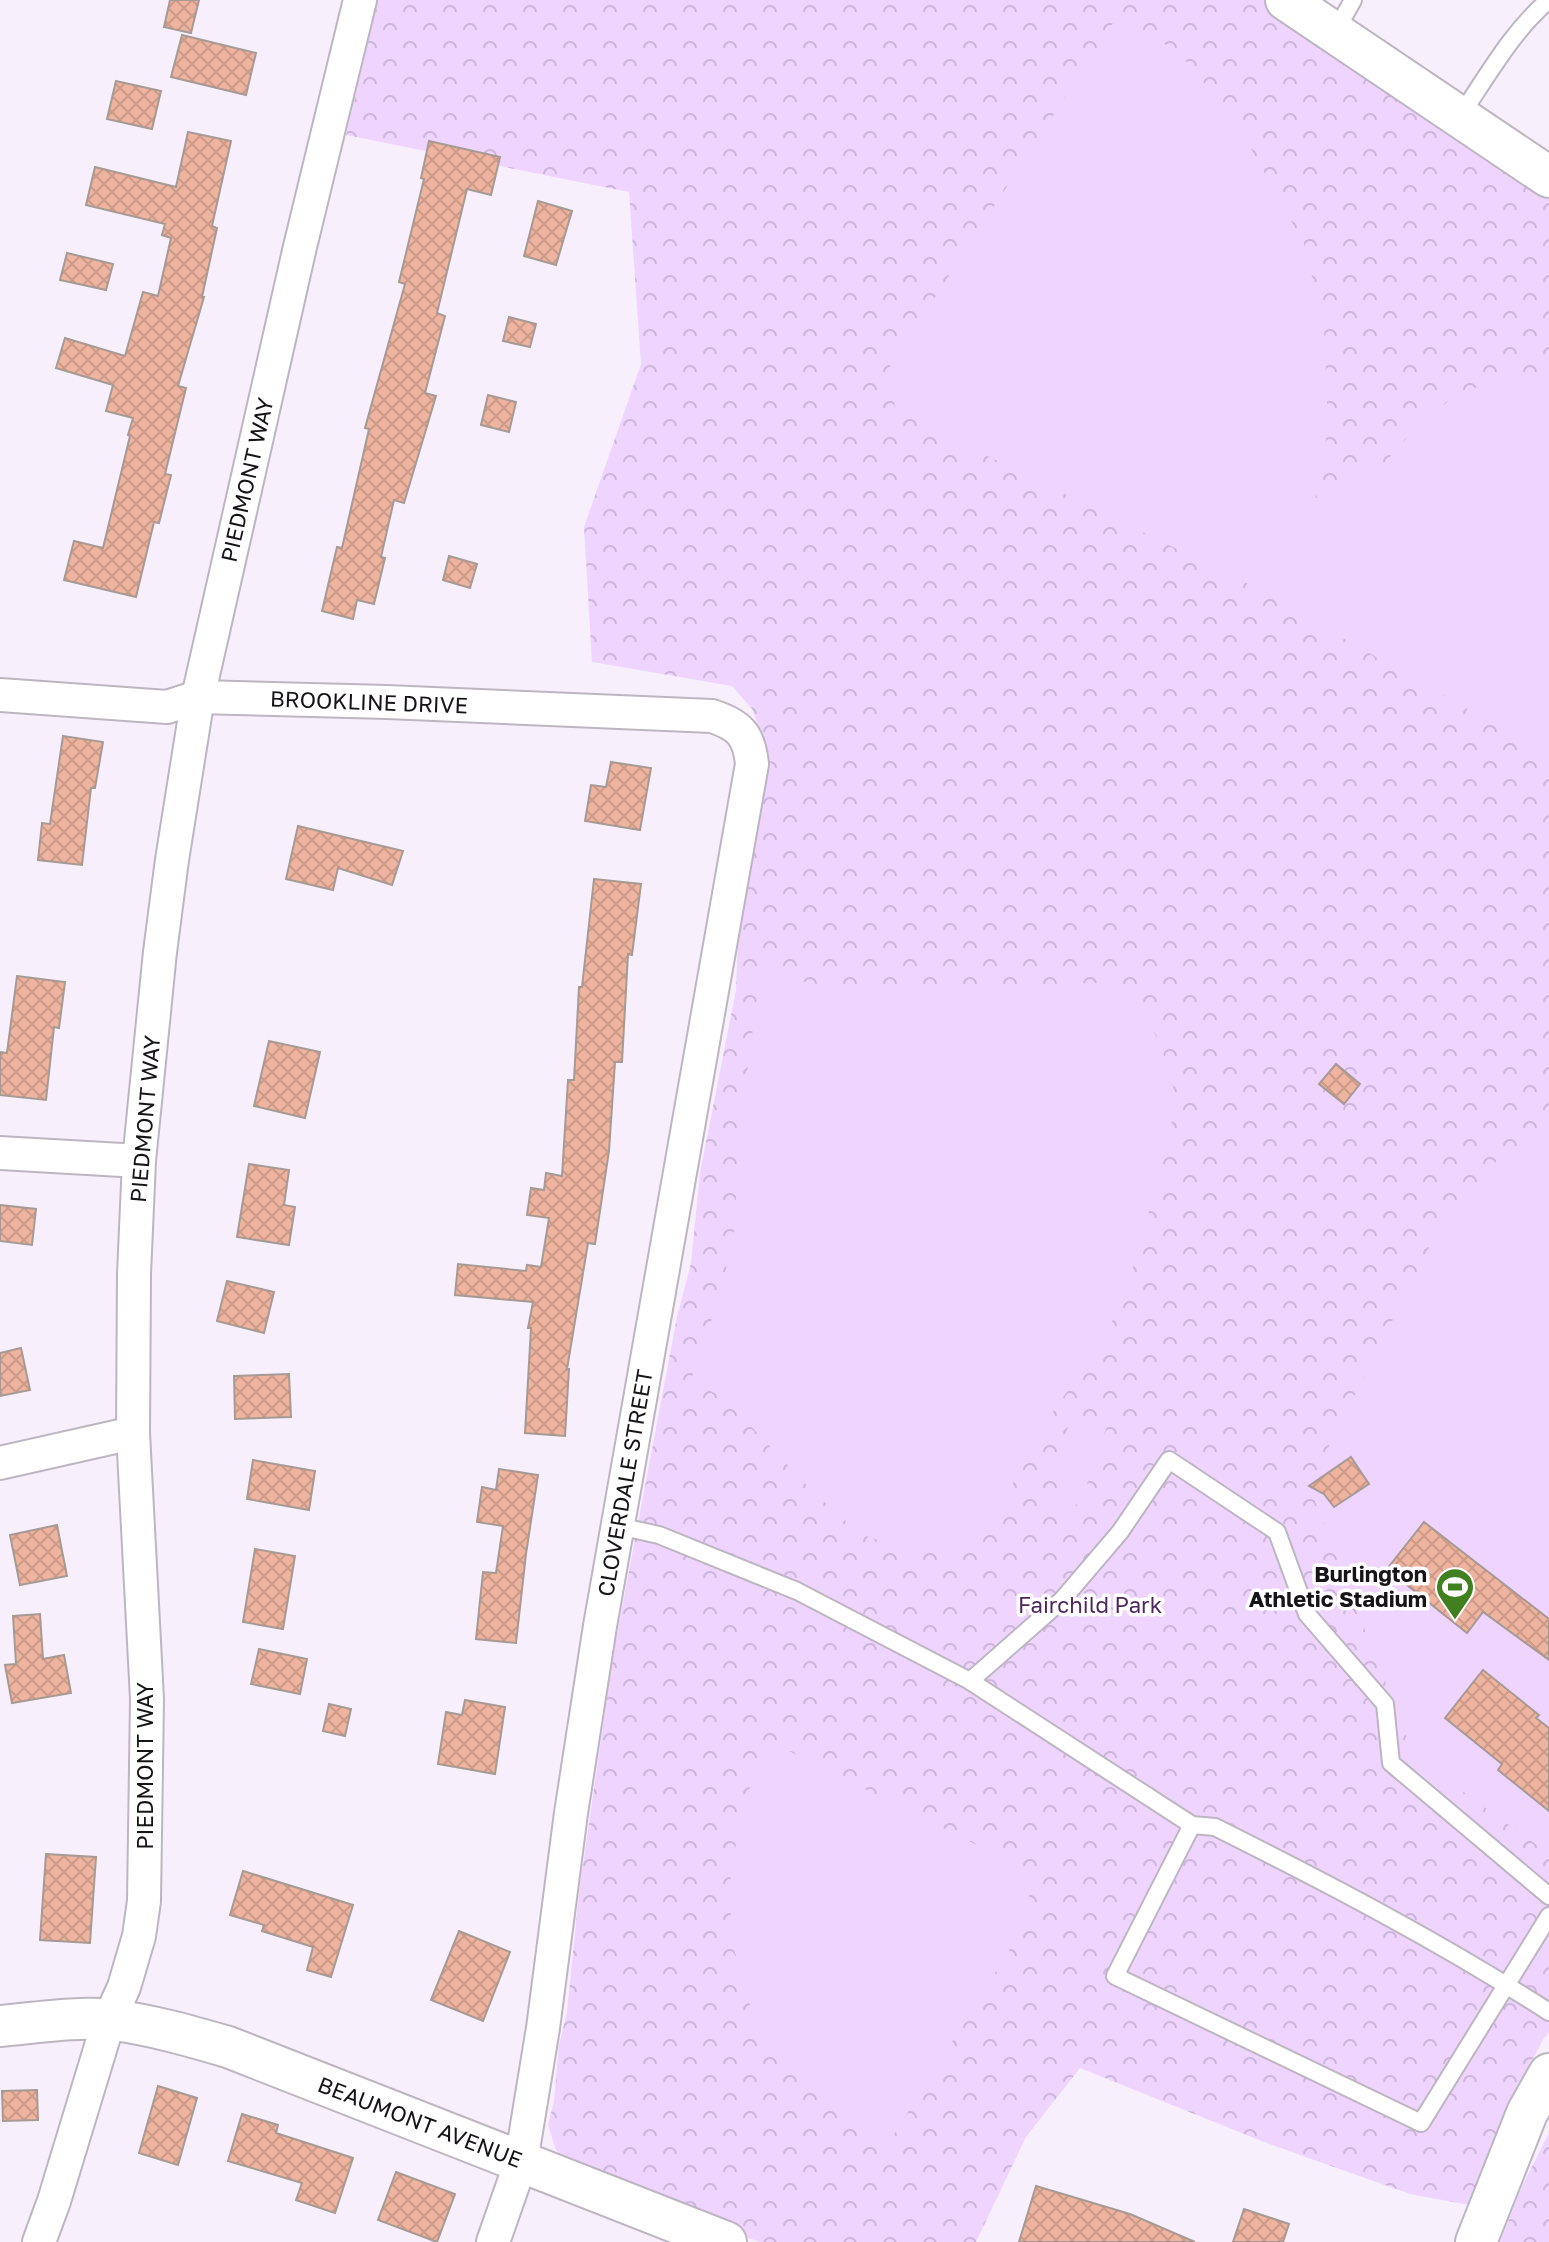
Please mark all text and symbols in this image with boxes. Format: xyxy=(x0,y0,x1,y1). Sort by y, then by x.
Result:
street label: PIEDMONT WAY xyxy=(215,395,279,565)
street label: BROOKLINE DRIVE xyxy=(270,685,468,718)
street label: PIEDMONT WAY xyxy=(124,1034,165,1204)
street label: CLOVERDALE STREET xyxy=(591,1367,658,1598)
place label: Burlington Athletic Stadium xyxy=(1249,1560,1427,1612)
sports icon: Burlington Athletic Stadium xyxy=(1434,1566,1476,1621)
park label: Fairchild Park xyxy=(1018,1591,1162,1618)
street label: PIEDMONT WAY xyxy=(131,1682,158,1850)
street label: BEAUMONT AVENUE xyxy=(314,2070,526,2173)

